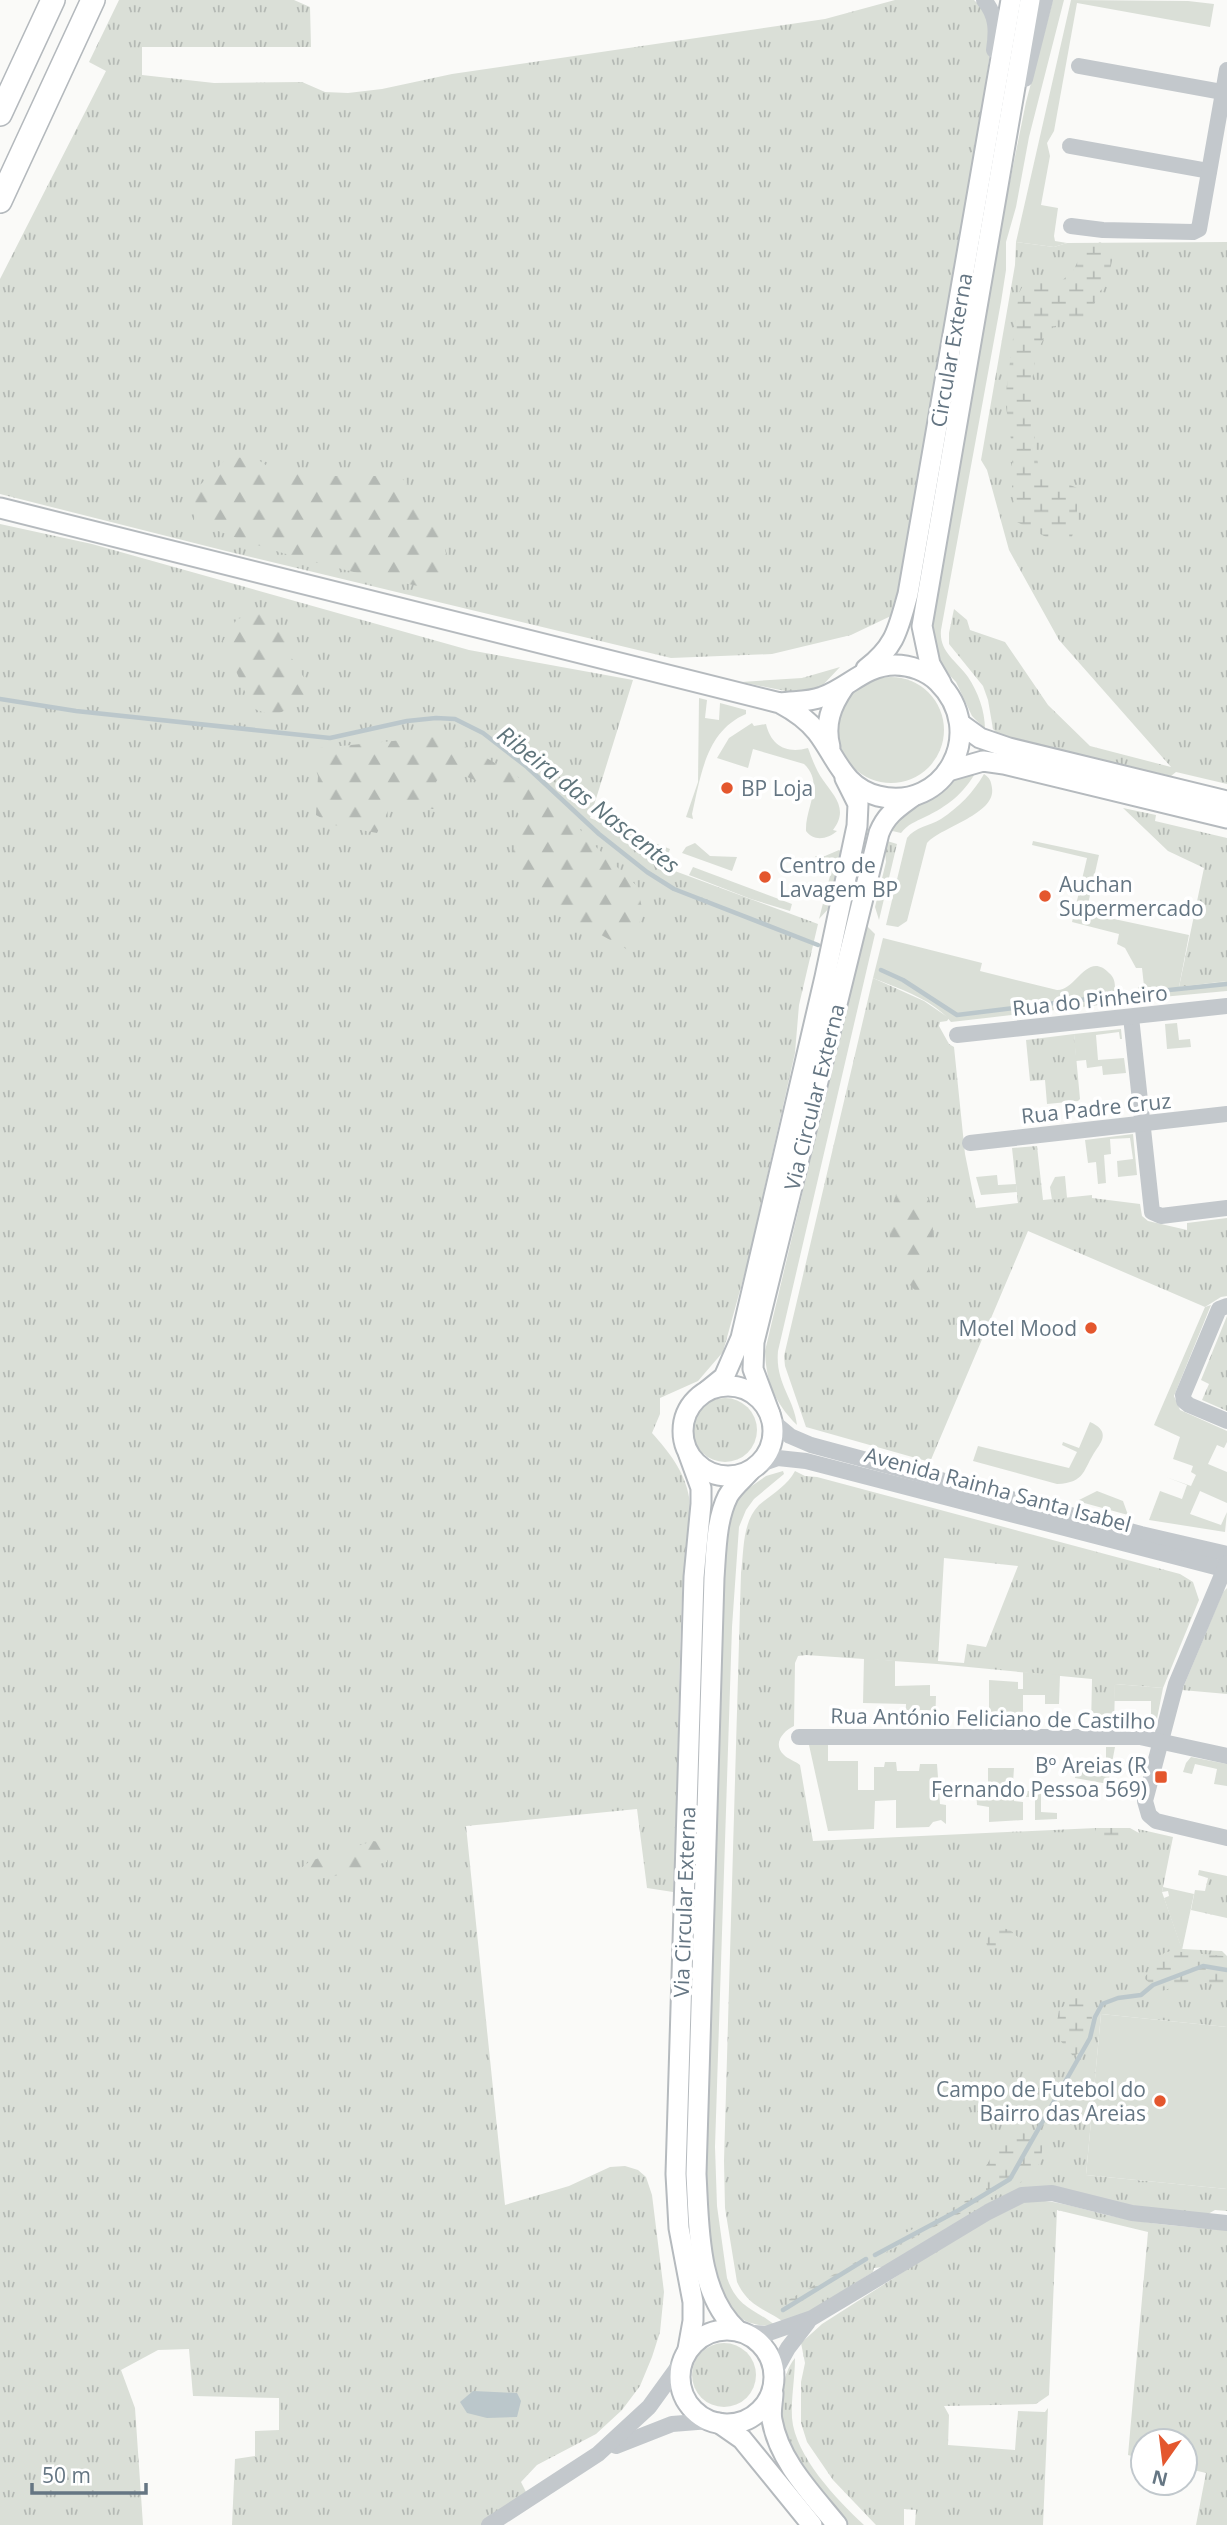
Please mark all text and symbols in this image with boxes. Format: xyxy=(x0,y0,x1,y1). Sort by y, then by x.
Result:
street label: Circular Externa xyxy=(924,271,978,429)
water label: Ribeira das Nascentes xyxy=(491,718,687,880)
place label: BP Loja xyxy=(741,774,813,802)
marker: BP Loja xyxy=(719,780,735,796)
place label: Centro de Lavagem BP xyxy=(779,851,898,903)
marker: Centro de Lavagem BP xyxy=(757,869,773,885)
place label: Auchan Supermercado xyxy=(1059,870,1204,922)
marker: Auchan Supermercado xyxy=(1037,888,1053,904)
street label: Rua do Pinheiro xyxy=(1011,978,1169,1022)
street label: Via Circular Externa xyxy=(777,1001,851,1193)
street label: Rua Padre Cruz xyxy=(1020,1086,1172,1130)
place label: Motel Mood xyxy=(958,1314,1077,1342)
marker: Motel Mood xyxy=(1083,1320,1099,1336)
street label: Avenida Rainha Santa Isabel xyxy=(862,1440,1134,1538)
street label: Rua António Feliciano de Castilho xyxy=(830,1701,1156,1735)
place label: Bº Areias (R Fernando Pessoa 569) xyxy=(931,1751,1147,1803)
marker: Bº Areias (R Fernando Pessoa 569) xyxy=(1153,1769,1169,1785)
street label: Via Circular Externa xyxy=(667,1806,701,1998)
place label: Campo de Futebol do Bairro das Areias xyxy=(936,2075,1146,2127)
marker: Campo de Futebol do Bairro das Areias xyxy=(1152,2093,1168,2109)
north arrow xyxy=(1129,2427,1199,2497)
scale bar xyxy=(32,2452,145,2496)
text: 50 m xyxy=(42,2461,91,2489)
text: N xyxy=(1149,2464,1171,2493)

